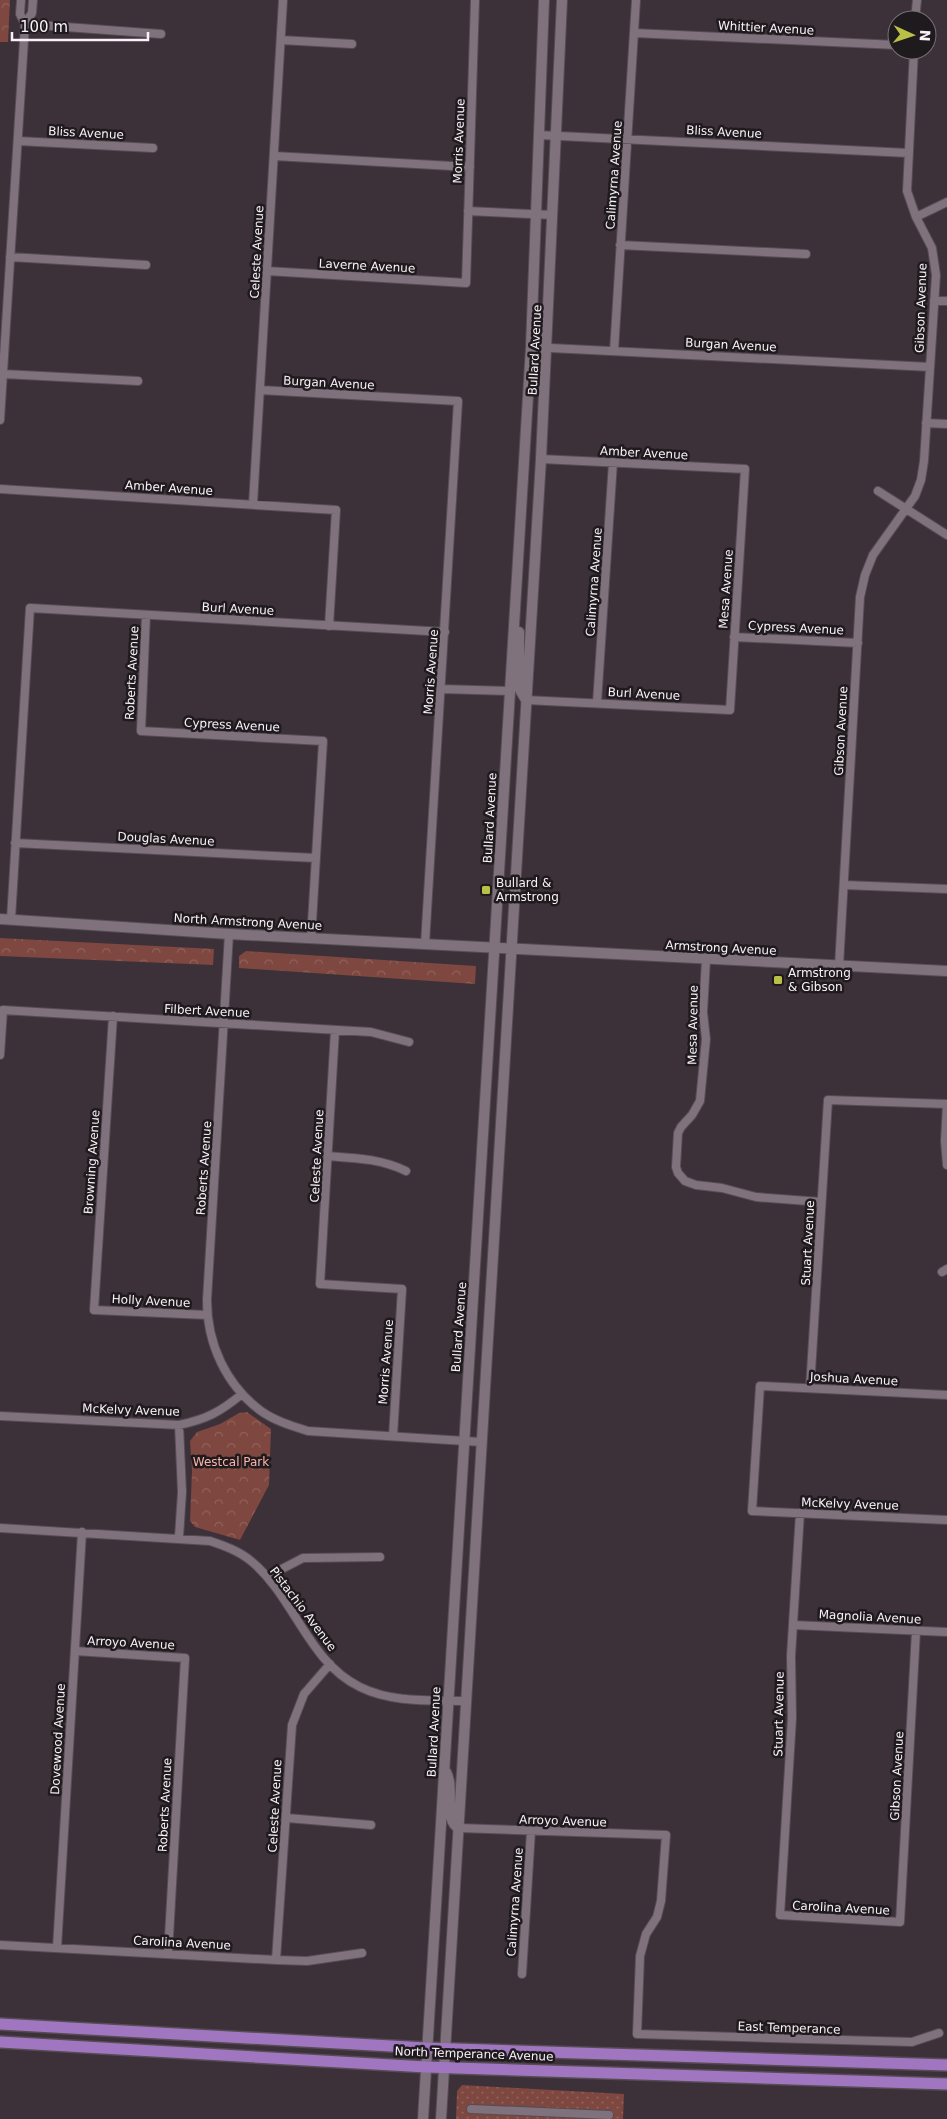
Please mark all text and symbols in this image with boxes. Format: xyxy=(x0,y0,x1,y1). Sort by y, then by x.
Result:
scale bar xyxy=(12,10,149,42)
north arrow xyxy=(887,10,937,60)
text: 100 m xyxy=(20,18,68,36)
street label: Whittier Avenue xyxy=(718,18,814,38)
text: N xyxy=(917,29,933,42)
street label: Morris Avenue xyxy=(451,98,467,184)
street label: Calimyrna Avenue xyxy=(603,120,625,230)
street label: Bliss Avenue xyxy=(686,123,762,141)
street label: Bliss Avenue xyxy=(48,124,124,142)
street label: Celeste Avenue xyxy=(248,205,266,299)
street label: Laverne Avenue xyxy=(318,256,416,276)
street label: Gibson Avenue xyxy=(912,263,930,353)
street label: Bullard Avenue xyxy=(526,304,544,396)
street label: Burgan Avenue xyxy=(685,336,777,354)
street label: Burgan Avenue xyxy=(283,374,375,392)
street label: Amber Avenue xyxy=(600,444,688,462)
street label: Amber Avenue xyxy=(125,478,213,498)
street label: Calimyrna Avenue xyxy=(583,527,605,637)
street label: Mesa Avenue xyxy=(716,549,736,629)
street label: Burl Avenue xyxy=(201,600,275,618)
street label: Cypress Avenue xyxy=(748,618,844,638)
street label: Roberts Avenue xyxy=(123,625,141,721)
street label: Morris Avenue xyxy=(421,629,441,715)
street label: Burl Avenue xyxy=(607,685,681,703)
street label: Gibson Avenue xyxy=(832,686,850,776)
street label: Cypress Avenue xyxy=(184,715,280,735)
street label: Bullard Avenue xyxy=(481,772,499,864)
street label: Douglas Avenue xyxy=(117,829,215,849)
place label: Bullard & Armstrong xyxy=(496,876,559,904)
marker: Bullard & Armstrong xyxy=(480,884,492,896)
street label: North Armstrong Avenue xyxy=(173,911,323,933)
street label: Armstrong Avenue xyxy=(665,938,777,958)
place label: Armstrong & Gibson xyxy=(788,966,851,994)
marker: Armstrong & Gibson xyxy=(772,974,784,986)
street label: Mesa Avenue xyxy=(685,985,701,1065)
street label: Filbert Avenue xyxy=(164,1002,250,1020)
street label: Browning Avenue xyxy=(81,1109,103,1215)
street label: Celeste Avenue xyxy=(308,1109,326,1203)
street label: Roberts Avenue xyxy=(194,1120,214,1216)
street label: Stuart Avenue xyxy=(799,1200,817,1286)
street label: Bullard Avenue xyxy=(449,1281,469,1373)
street label: Holly Avenue xyxy=(111,1292,191,1310)
street label: Morris Avenue xyxy=(376,1319,396,1405)
street label: Joshua Avenue xyxy=(809,1370,898,1388)
street label: McKelvy Avenue xyxy=(82,1401,180,1419)
park label: Westcal Park xyxy=(193,1455,269,1469)
street label: McKelvy Avenue xyxy=(801,1495,899,1513)
street label: Pistachio Avenue xyxy=(267,1564,339,1654)
street label: Magnolia Avenue xyxy=(818,1607,922,1627)
street label: Arroyo Avenue xyxy=(87,1634,175,1652)
street label: Stuart Avenue xyxy=(771,1671,787,1757)
street label: Dovewood Avenue xyxy=(48,1683,68,1795)
street label: Bullard Avenue xyxy=(425,1686,443,1778)
street label: Gibson Avenue xyxy=(888,1731,906,1821)
street label: Roberts Avenue xyxy=(156,1757,174,1853)
street label: Celeste Avenue xyxy=(266,1759,284,1853)
street label: Arroyo Avenue xyxy=(519,1812,607,1830)
street label: Calimyrna Avenue xyxy=(504,1847,526,1957)
street label: Carolina Avenue xyxy=(792,1898,890,1918)
street label: Carolina Avenue xyxy=(133,1933,231,1953)
street label: East Temperance xyxy=(737,2019,841,2037)
street label: North Temperance Avenue xyxy=(394,2044,554,2064)

